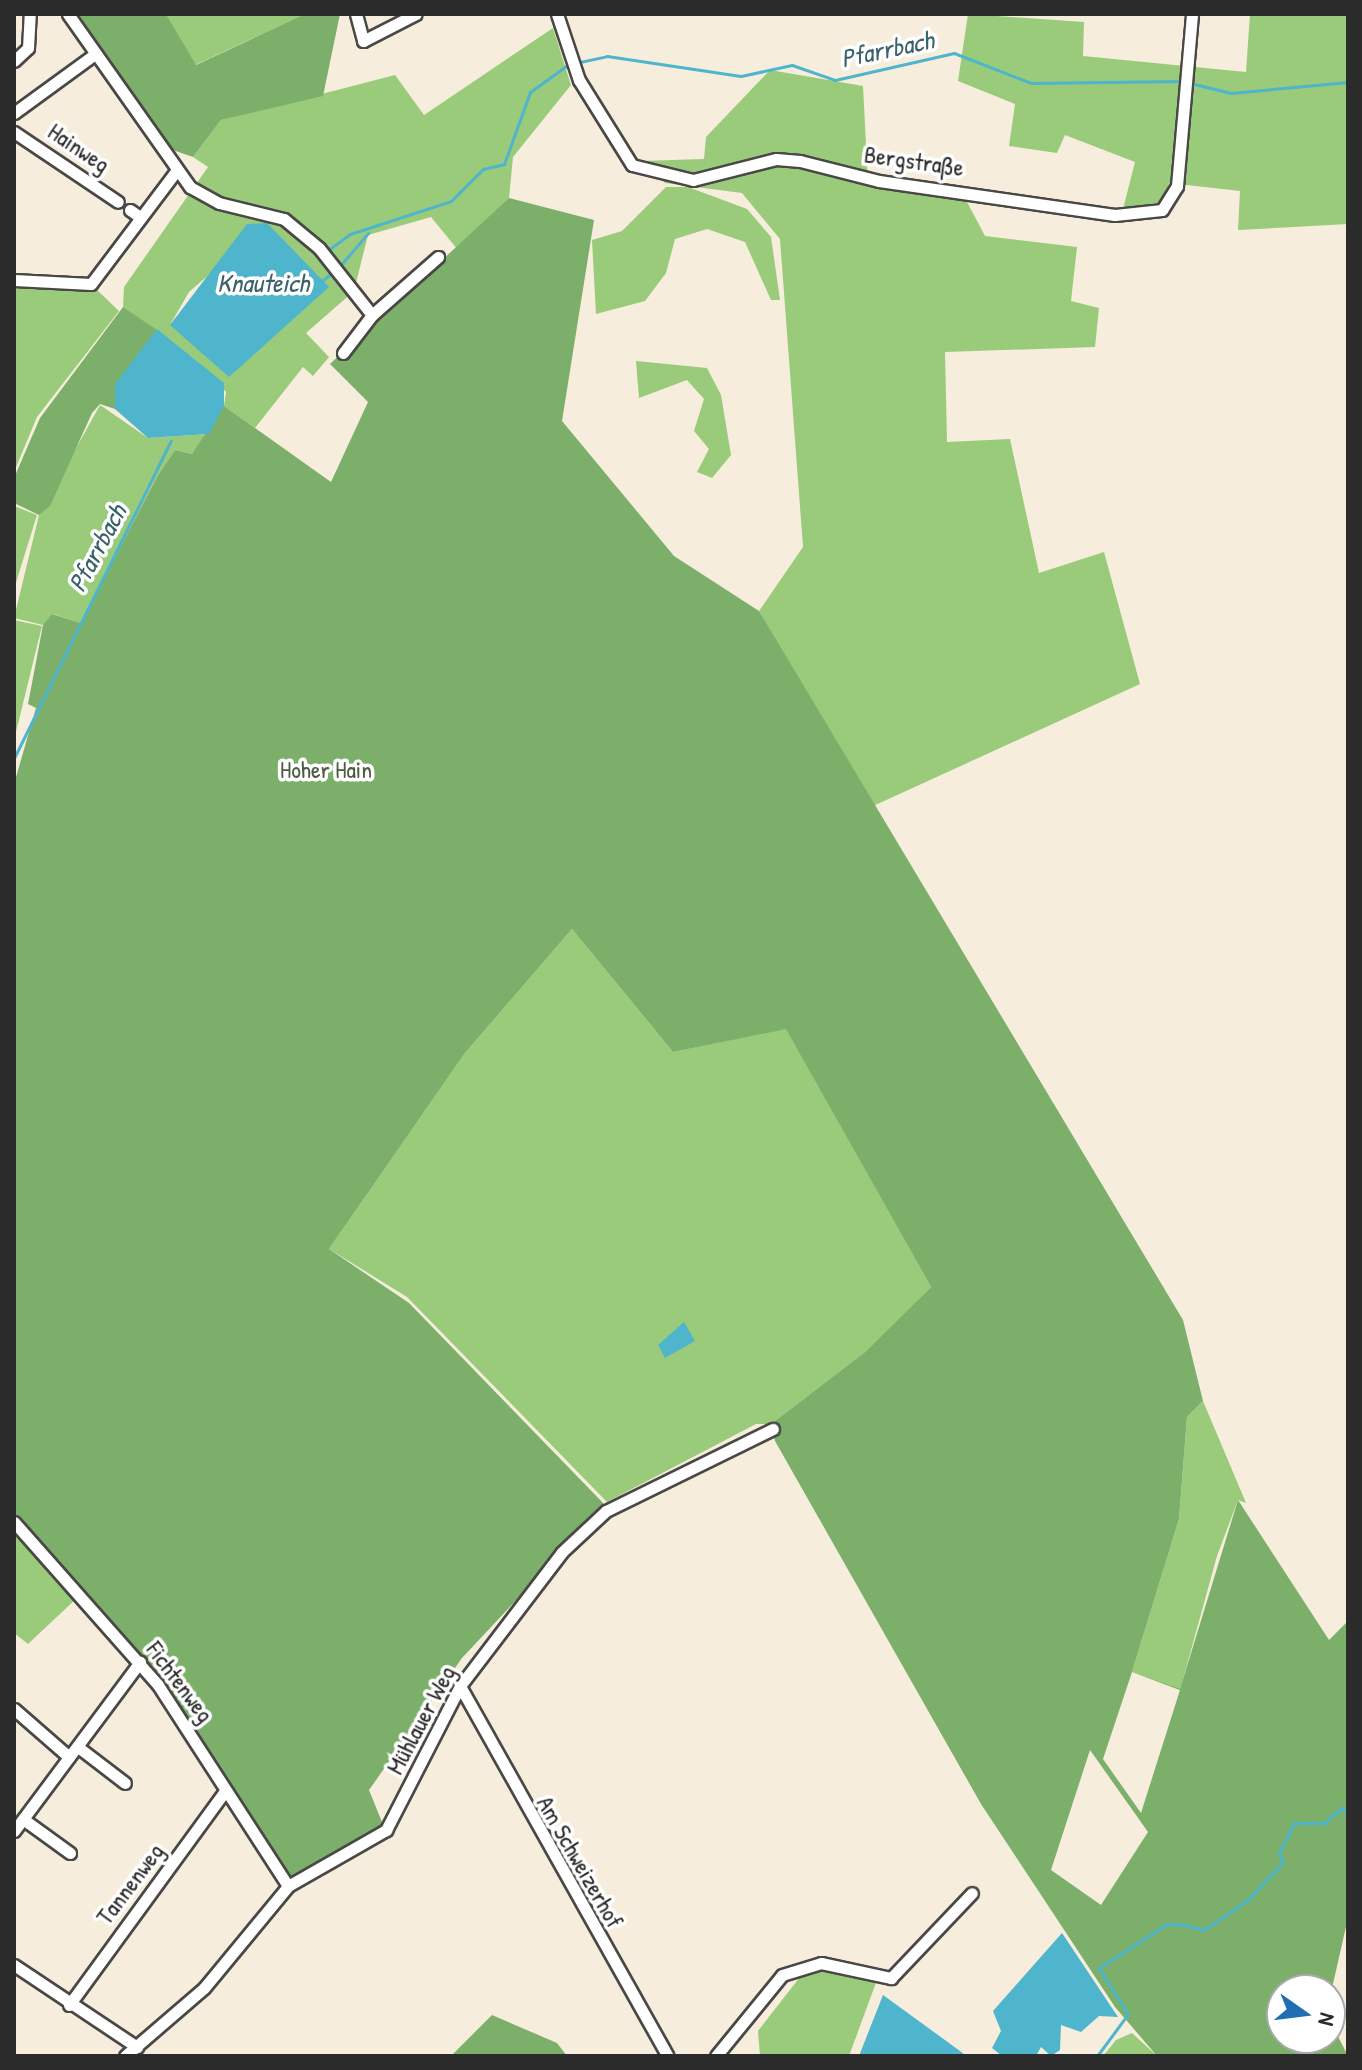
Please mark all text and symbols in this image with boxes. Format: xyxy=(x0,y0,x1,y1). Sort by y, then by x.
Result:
water label: Pfarrbach xyxy=(838,24,936,74)
street label: Hainweg xyxy=(43,117,115,179)
street label: Bergstraße xyxy=(862,140,966,182)
water label: Knauteich xyxy=(217,267,309,299)
water label: Pfarrbach xyxy=(61,499,133,597)
park label: Hoher Hain xyxy=(280,756,372,784)
street label: Fichtenweg xyxy=(140,1636,220,1728)
street label: Mühlauer Weg xyxy=(380,1661,462,1779)
street label: Am Schweizerhof xyxy=(531,1791,629,1933)
street label: Tannenweg xyxy=(90,1838,170,1930)
north arrow xyxy=(1266,1974,1346,2054)
text: N xyxy=(1311,2010,1343,2029)

